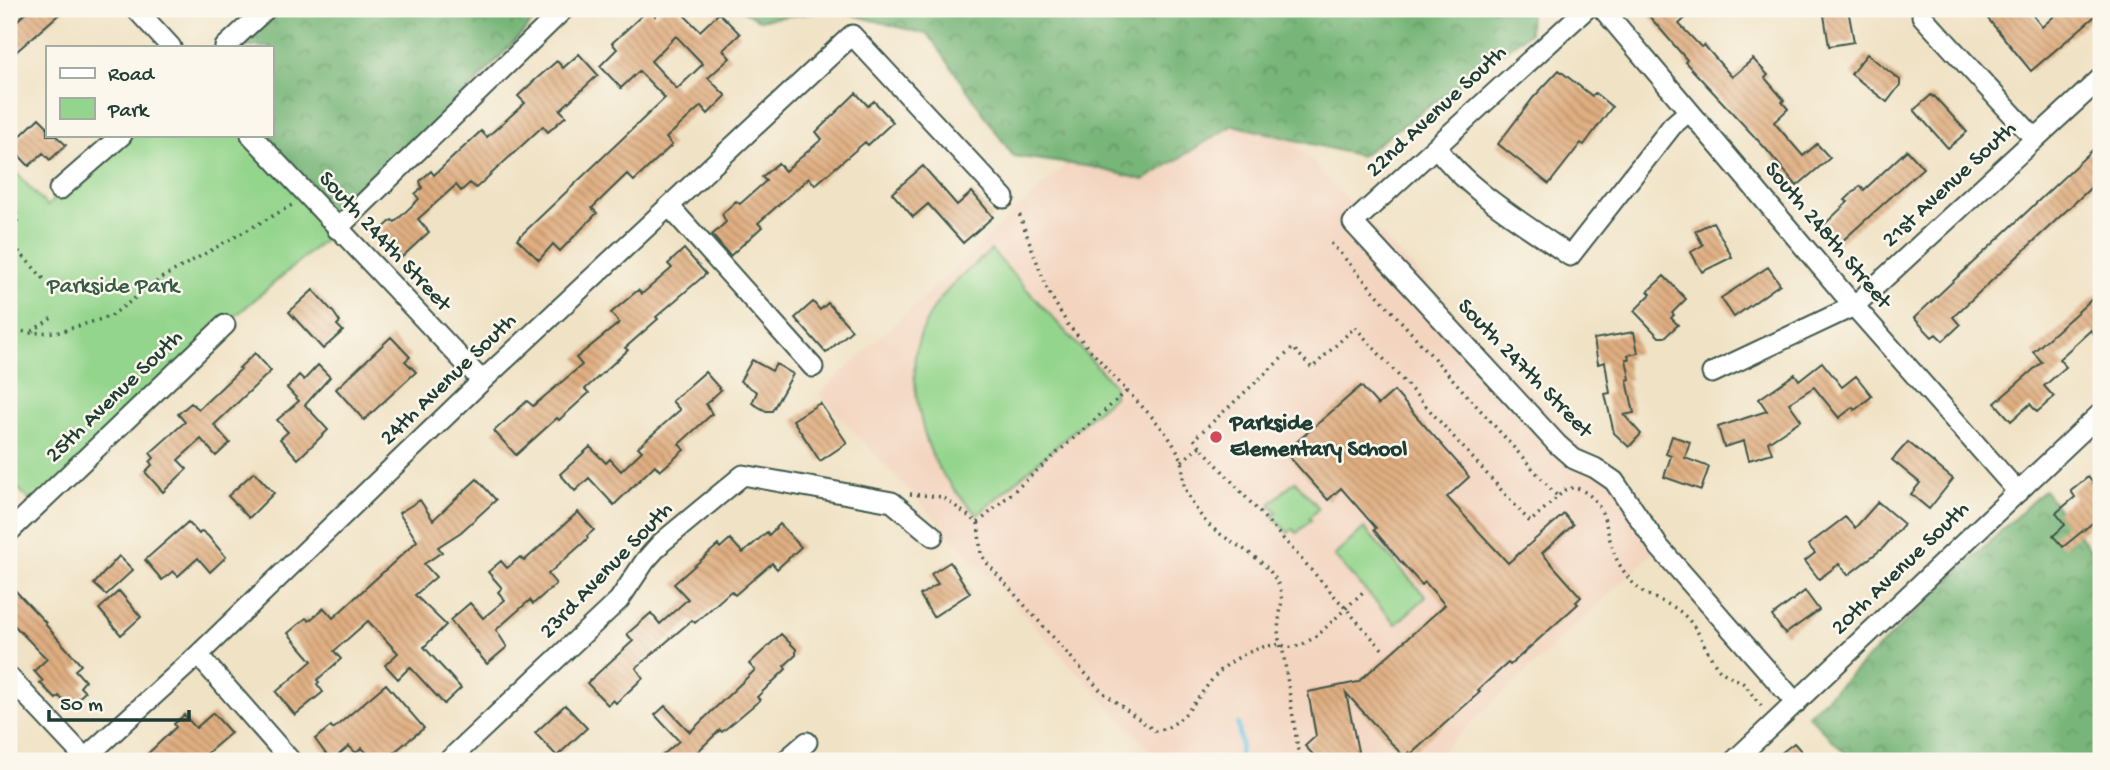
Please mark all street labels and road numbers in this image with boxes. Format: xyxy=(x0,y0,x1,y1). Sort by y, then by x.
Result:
street label: 22nd Avenue South xyxy=(1361,40,1513,184)
street label: 21st Avenue South xyxy=(1877,116,2023,254)
street label: South 248th Street xyxy=(1758,157,1897,316)
street label: South 244th Street xyxy=(312,166,457,319)
street label: South 247th Street xyxy=(1451,294,1598,445)
street label: 24th Avenue South xyxy=(375,308,523,452)
street label: 25th Avenue South xyxy=(41,325,189,469)
street label: 20th Avenue South xyxy=(1826,496,1976,642)
street label: 23rd Avenue South xyxy=(535,497,679,645)

